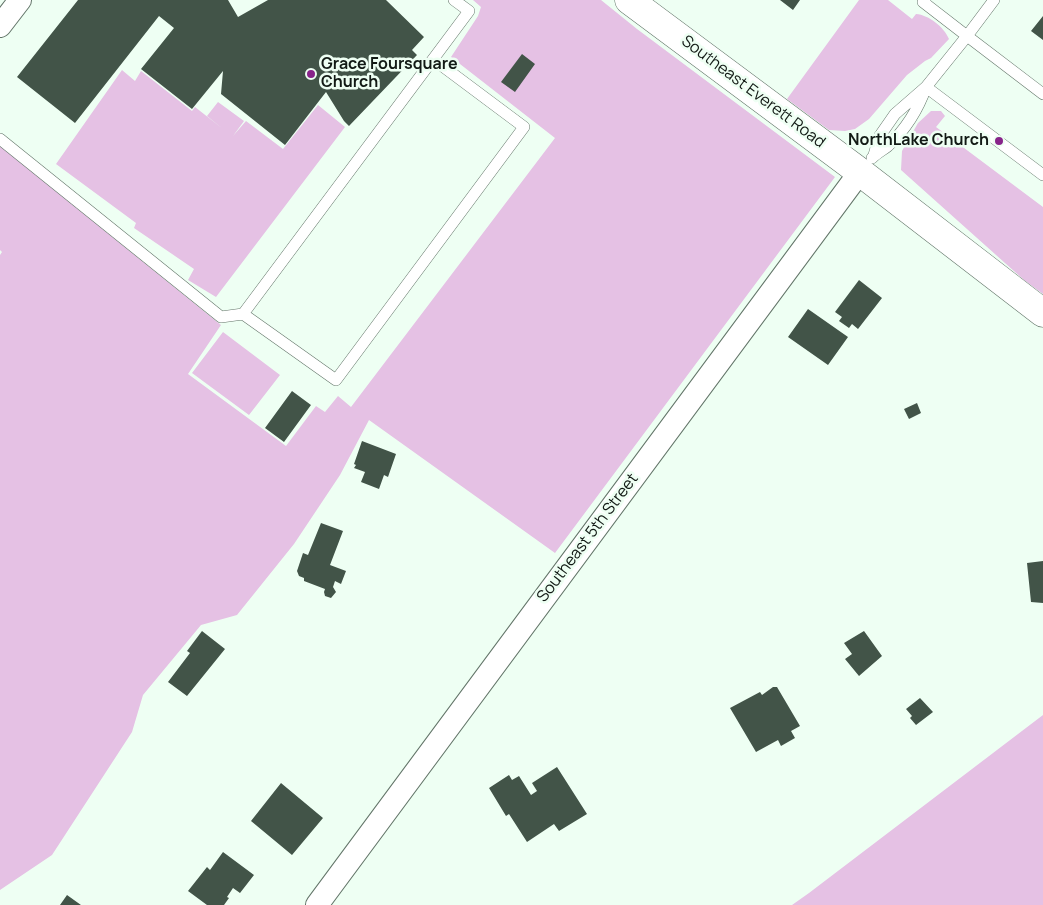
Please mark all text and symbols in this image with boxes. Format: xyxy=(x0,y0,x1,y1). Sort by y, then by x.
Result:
street label: Southeast Everett Road xyxy=(677,32,829,152)
place label: Grace Foursquare Church xyxy=(321,55,458,93)
marker: Grace Foursquare Church xyxy=(305,68,317,80)
place label: NorthLake Church xyxy=(848,131,989,151)
marker: NorthLake Church xyxy=(993,135,1005,147)
street label: Southeast 5th Street xyxy=(533,470,643,606)

